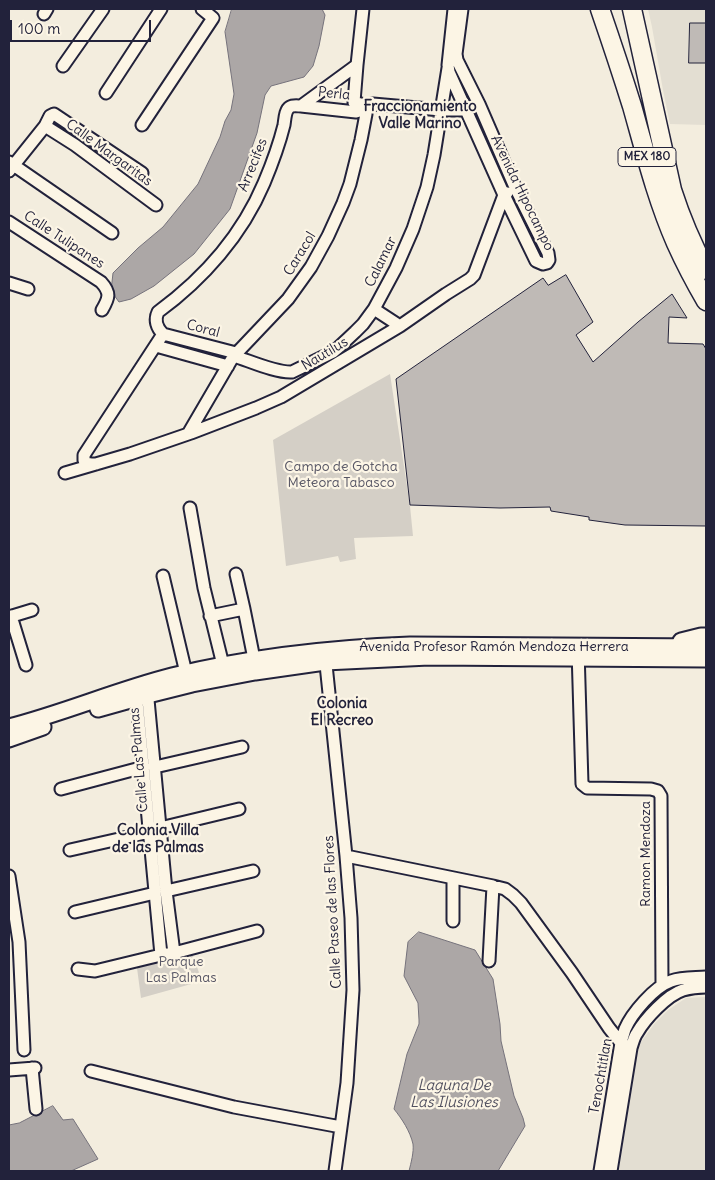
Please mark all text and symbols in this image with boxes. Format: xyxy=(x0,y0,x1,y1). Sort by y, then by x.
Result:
scale bar xyxy=(12,10,154,42)
text: 100 m xyxy=(18,19,60,38)
street label: Perla xyxy=(317,84,351,104)
district label: Fraccionamiento Valle Marino xyxy=(363,98,477,133)
street label: Calle Margaritas xyxy=(62,116,156,190)
street label: Avenida Hipocampo xyxy=(487,133,557,253)
street label: Arrecifes xyxy=(235,136,271,194)
road number: MEX 180 xyxy=(618,148,676,166)
street label: Calle Tulipanes xyxy=(20,208,108,272)
street label: Caracol xyxy=(280,229,320,279)
street label: Calamar xyxy=(362,234,400,290)
street label: Coral xyxy=(185,317,221,341)
street label: Nautilus xyxy=(299,334,351,374)
park label: Campo de Gotcha Meteora Tabasco xyxy=(284,459,398,492)
street label: Avenida Profesor Ramón Mendoza Herrera xyxy=(359,639,629,655)
district label: Colonia El Recreo xyxy=(311,695,373,730)
street label: Calle Las Palmas xyxy=(126,707,152,813)
street label: Ramon Mendoza xyxy=(638,801,654,907)
district label: Colonia Villa de las Palmas xyxy=(112,822,204,857)
street label: Calle Paseo de las Flores xyxy=(321,835,345,989)
park label: Parque Las Palmas xyxy=(145,954,217,986)
street label: Tenochtitlan xyxy=(586,1037,616,1115)
water label: Laguna De Las Ilusiones xyxy=(410,1077,498,1112)

